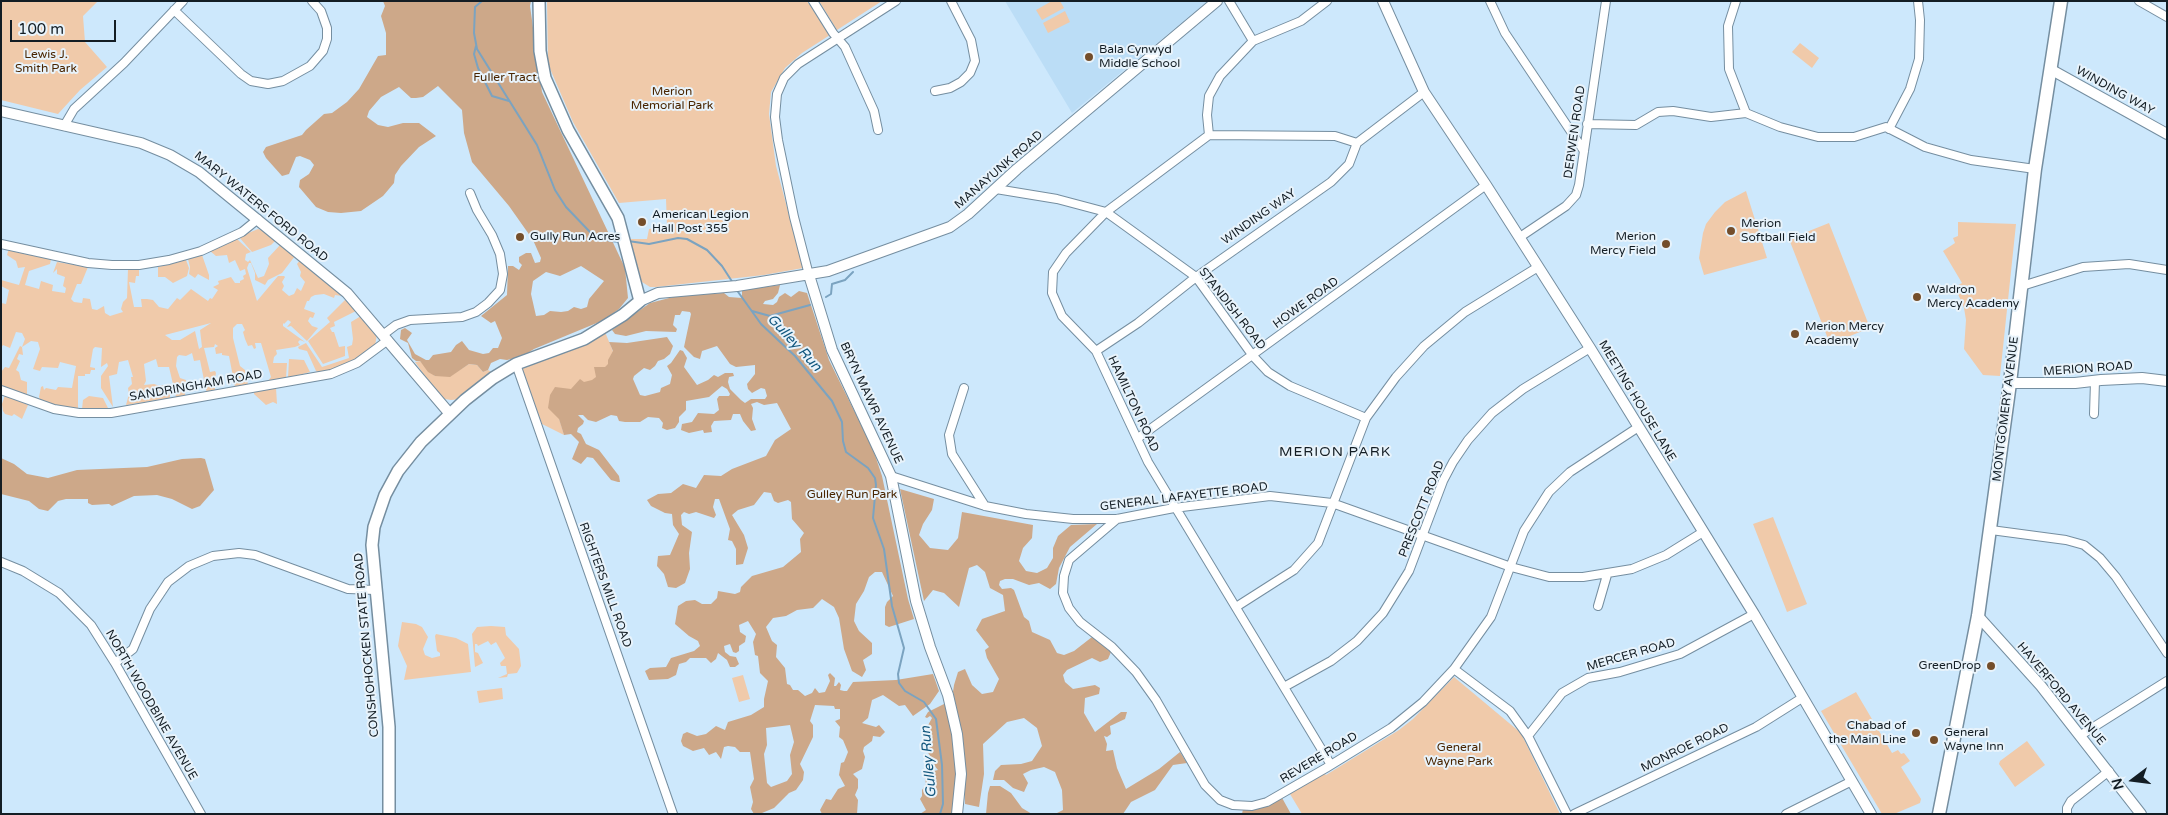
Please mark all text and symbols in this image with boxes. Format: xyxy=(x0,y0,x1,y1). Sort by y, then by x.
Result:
scale bar xyxy=(12,10,119,42)
text: 100 m xyxy=(18,20,64,38)
place label: Bala Cynwyd Middle School xyxy=(1099,43,1180,71)
park label: Lewis J. Smith Park xyxy=(15,48,77,76)
marker: Bala Cynwyd Middle School xyxy=(1083,51,1095,63)
street label: WINDING WAY xyxy=(2073,63,2157,119)
park label: Fuller Tract xyxy=(473,71,537,85)
park label: Merion Memorial Park xyxy=(631,85,713,113)
street label: DERWEN ROAD xyxy=(1561,85,1589,179)
street label: MANAYUNK ROAD xyxy=(952,128,1046,212)
street label: MARY WATERS FORD ROAD xyxy=(191,149,331,265)
street label: WINDING WAY xyxy=(1219,186,1299,248)
place label: American Legion Hall Post 355 xyxy=(652,208,749,236)
marker: American Legion Hall Post 355 xyxy=(636,216,648,228)
place label: Merion Softball Field xyxy=(1741,217,1816,245)
marker: Merion Softball Field xyxy=(1725,225,1737,237)
place label: Gully Run Acres xyxy=(530,230,620,244)
place label: Merion Mercy Field xyxy=(1590,230,1656,258)
marker: Gully Run Acres xyxy=(514,231,526,243)
marker: Merion Mercy Field xyxy=(1660,238,1672,250)
street label: STANDISH ROAD xyxy=(1195,265,1269,353)
street label: HOWE ROAD xyxy=(1270,274,1342,332)
place label: Waldron Mercy Academy xyxy=(1927,283,2019,311)
marker: Waldron Mercy Academy xyxy=(1911,291,1923,303)
water label: Gulley Run xyxy=(763,311,825,375)
place label: Merion Mercy Academy xyxy=(1805,320,1884,348)
marker: Merion Mercy Academy xyxy=(1789,328,1801,340)
street label: MONTGOMERY AVENUE xyxy=(1990,336,2022,482)
street label: MEETING HOUSE LANE xyxy=(1595,338,1679,464)
street label: BRYN MAWR AVENUE xyxy=(836,340,906,466)
street label: HAMILTON ROAD xyxy=(1104,354,1162,454)
street label: MERION ROAD xyxy=(2043,359,2133,379)
street label: SANDRINGHAM ROAD xyxy=(129,367,263,405)
district label: MERION PARK xyxy=(1278,444,1392,460)
street label: PRESCOTT ROAD xyxy=(1396,459,1448,559)
street label: GENERAL LAFAYETTE ROAD xyxy=(1099,480,1269,514)
park label: Gulley Run Park xyxy=(807,488,897,502)
street label: RIGHTERS MILL ROAD xyxy=(576,520,634,650)
street label: CONSHOHOCKEN STATE ROAD xyxy=(352,552,382,738)
street label: NORTH WOODBINE AVENUE xyxy=(102,627,200,783)
street label: MERCER ROAD xyxy=(1585,635,1677,675)
street label: HAVERFORD AVENUE xyxy=(2014,639,2108,749)
place label: GreenDrop xyxy=(1919,659,1981,673)
marker: GreenDrop xyxy=(1985,660,1997,672)
place label: Chabad of the Main Line xyxy=(1828,719,1906,747)
street label: MONROE ROAD xyxy=(1639,720,1731,776)
water label: Gulley Run xyxy=(917,725,941,799)
place label: General Wayne Inn xyxy=(1944,726,2004,754)
marker: Chabad of the Main Line xyxy=(1910,727,1922,739)
street label: REVERE ROAD xyxy=(1278,729,1360,787)
marker: General Wayne Inn xyxy=(1928,734,1940,746)
park label: General Wayne Park xyxy=(1425,741,1493,769)
north arrow xyxy=(2108,755,2158,805)
text: N xyxy=(2108,776,2128,792)

